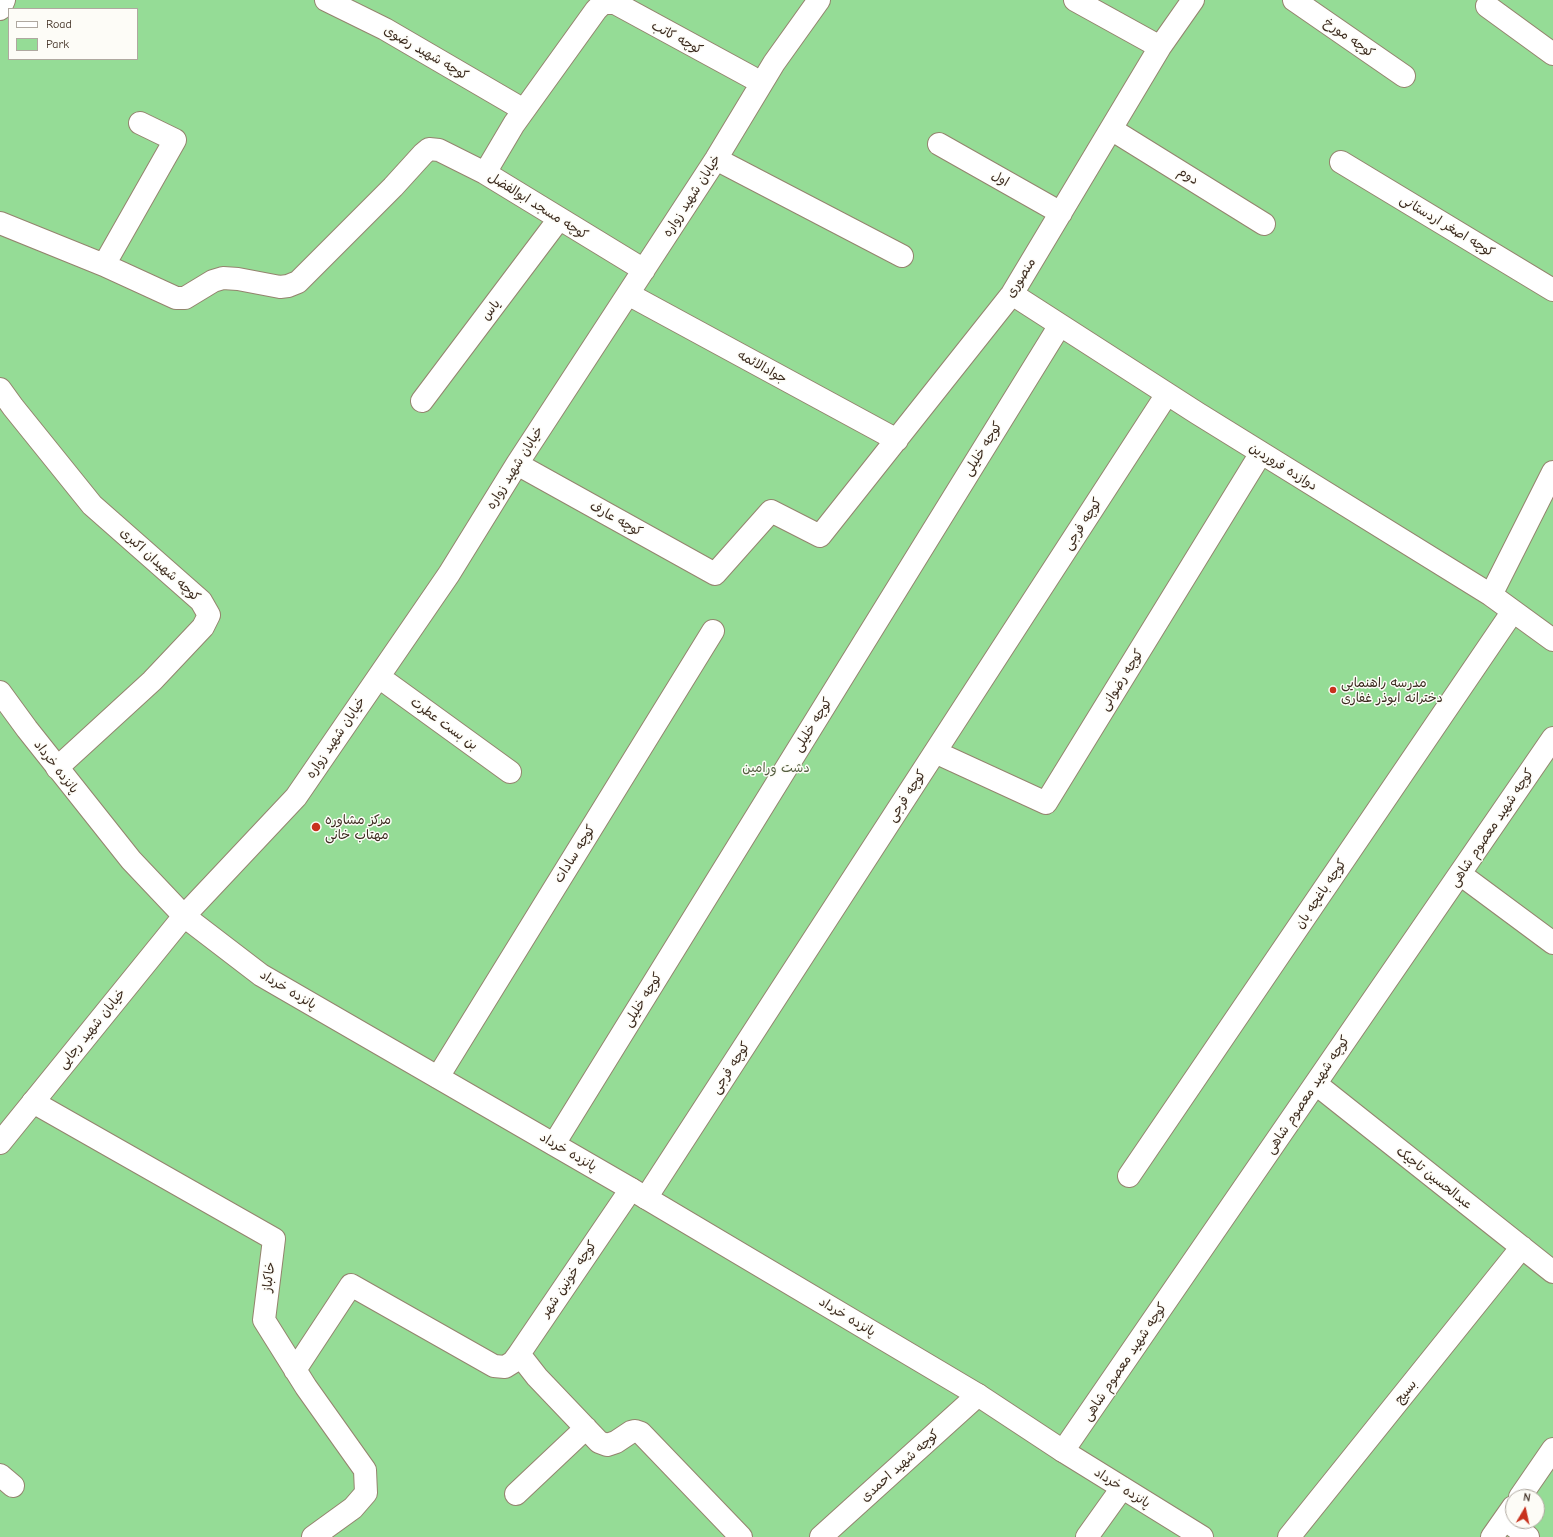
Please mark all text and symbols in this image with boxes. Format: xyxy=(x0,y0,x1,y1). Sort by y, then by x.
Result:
legend xyxy=(8,8,138,60)
street label: کوچه مورخ xyxy=(1321,15,1377,61)
text: Road xyxy=(46,17,72,31)
street label: کوچه کاتب xyxy=(649,18,705,58)
street label: کوچه شهید رضوی xyxy=(381,22,471,84)
text: Park xyxy=(46,37,69,51)
street label: خیابان شهید زواره xyxy=(660,152,724,240)
street label: دوم xyxy=(1175,164,1201,188)
street label: اول xyxy=(988,168,1012,190)
street label: کوچه مسجد ابوالفضل xyxy=(485,169,591,243)
street label: کوچه اصغر اردستانی xyxy=(1397,192,1497,260)
street label: منصوری xyxy=(1003,255,1039,301)
street label: یاس xyxy=(478,297,504,323)
street label: جوادالائمه xyxy=(734,347,790,387)
street label: کوچه خلیلی xyxy=(960,419,1006,479)
street label: خیابان شهید زواره xyxy=(483,424,547,512)
street label: دوازده فروردین xyxy=(1246,440,1320,494)
street label: کوچه فرجی xyxy=(1060,495,1106,553)
street label: کوچه عارف xyxy=(587,498,645,540)
street label: کوچه شهیدان اکبری xyxy=(117,525,203,605)
street label: کوچه رضوانی xyxy=(1097,646,1147,714)
place label: مدرسه راهنمایی دخترانه ابوذر غفاری xyxy=(1341,675,1443,706)
marker: مدرسه راهنمایی دخترانه ابوذر غفاری xyxy=(1328,685,1338,695)
street label: خیابان شهید زواره xyxy=(303,694,369,782)
street label: بن بست عطرت xyxy=(407,694,481,754)
street label: کوچه خلیلی xyxy=(790,695,836,755)
street label: پانزده خرداد xyxy=(30,737,82,797)
park label: دشت ورامین xyxy=(742,760,810,776)
street label: کوچه شهید معصوم شاهی xyxy=(1447,766,1537,890)
street label: کوچه فرجی xyxy=(884,767,930,825)
place label: مرکز مشاوره مهتاب خانی xyxy=(325,812,391,843)
marker: مرکز مشاوره مهتاب خانی xyxy=(310,821,322,833)
street label: کوچه سادات xyxy=(551,822,599,886)
street label: کوچه باغچه بان xyxy=(1292,856,1350,932)
street label: پانزده خرداد xyxy=(257,967,319,1013)
street label: کوچه خلیلی xyxy=(620,970,666,1030)
street label: خیابان شهید رجایی xyxy=(55,986,129,1072)
street label: کوچه شهید معصوم شاهی xyxy=(1263,1033,1353,1157)
street label: کوچه فرجی xyxy=(708,1039,754,1097)
street label: پانزده خرداد xyxy=(537,1129,599,1175)
street label: عبدالحسین تاجیک xyxy=(1393,1144,1475,1212)
street label: کوچه خونین شهر xyxy=(538,1238,600,1320)
street label: خاکباز xyxy=(259,1261,279,1293)
street label: پانزده خرداد xyxy=(816,1294,878,1340)
street label: کوچه شهید معصوم شاهی xyxy=(1080,1300,1170,1424)
street label: بسیج xyxy=(1392,1377,1420,1407)
street label: کوچه شهید احمدی xyxy=(857,1427,943,1505)
street label: پانزده خرداد xyxy=(1091,1465,1153,1511)
north arrow xyxy=(1505,1489,1545,1529)
text: N xyxy=(1522,1491,1531,1505)

